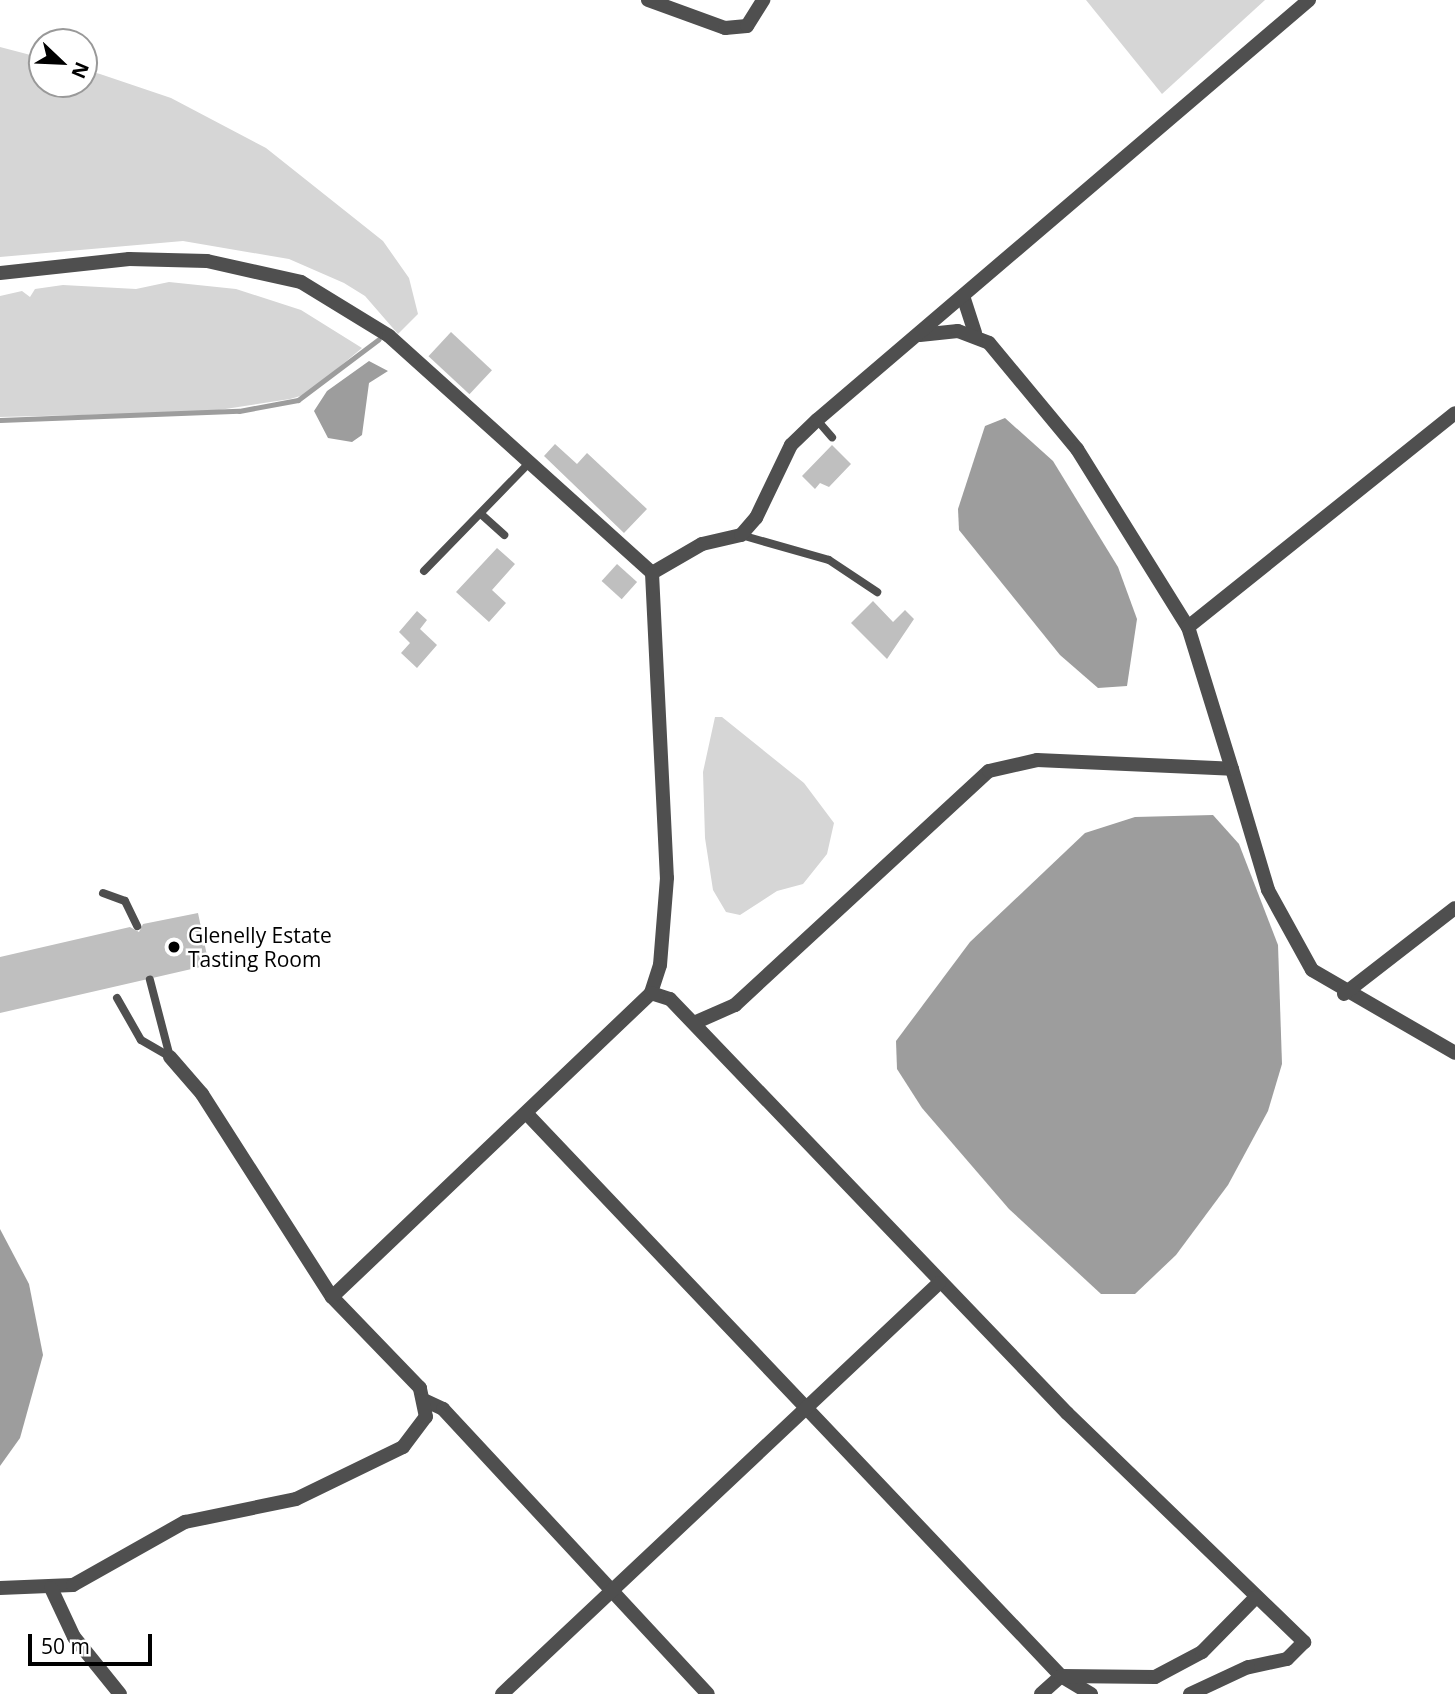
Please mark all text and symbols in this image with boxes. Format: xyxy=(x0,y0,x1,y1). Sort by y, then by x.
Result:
north arrow xyxy=(28,28,98,98)
text: N xyxy=(66,58,95,83)
place label: Glenelly Estate Tasting Room xyxy=(188,922,332,972)
marker: Glenelly Estate Tasting Room xyxy=(166,939,182,955)
scale bar xyxy=(32,1620,156,1664)
text: 50 m xyxy=(41,1632,90,1660)

